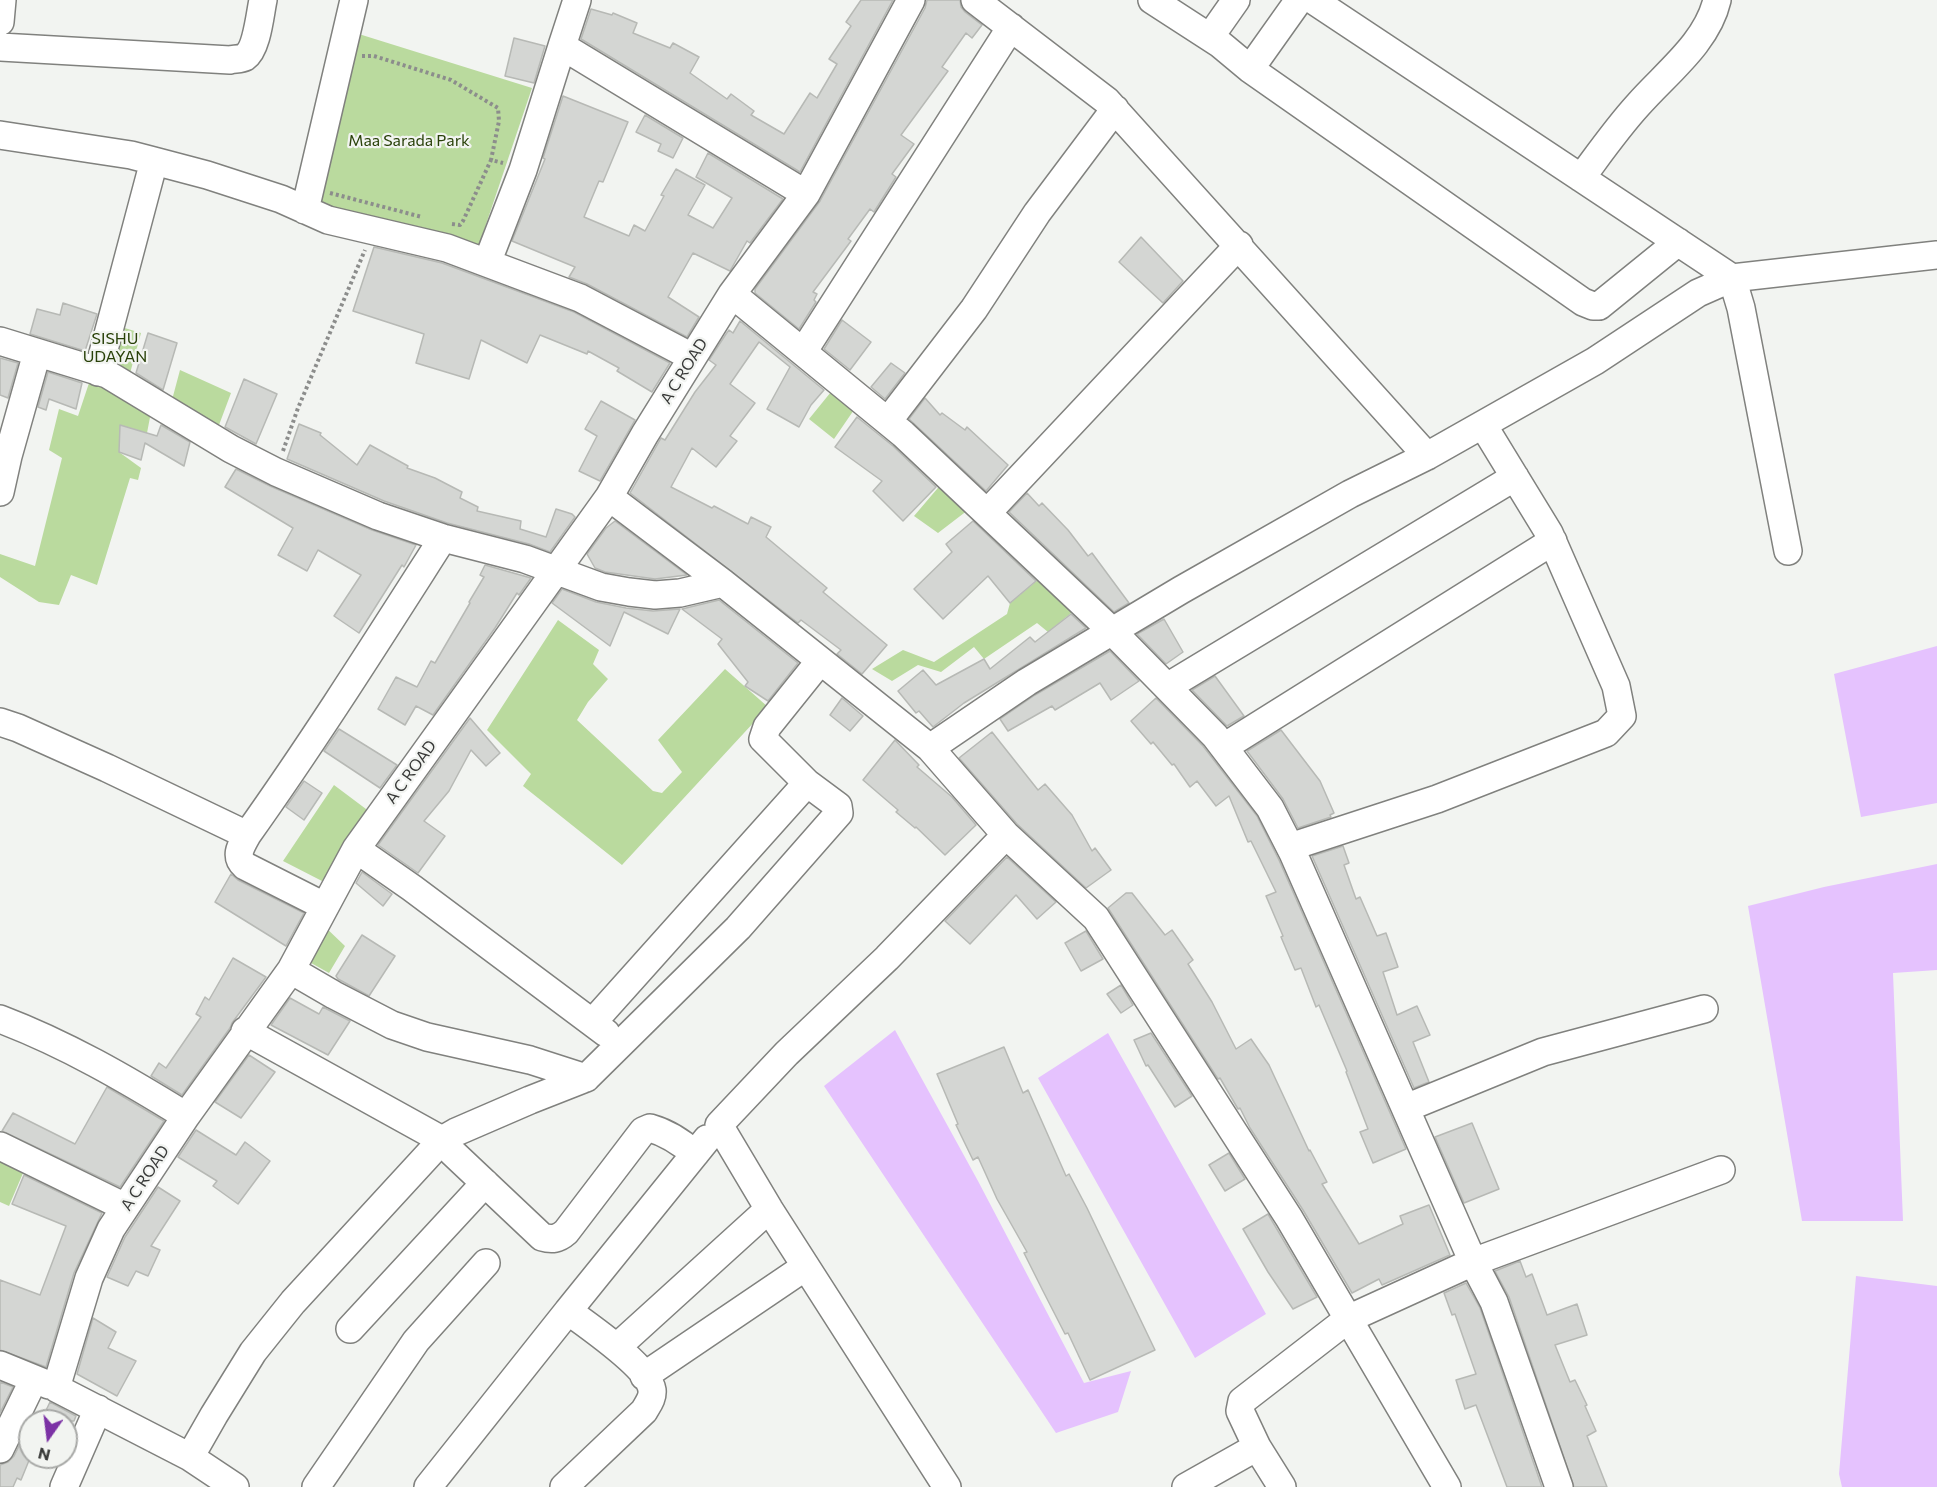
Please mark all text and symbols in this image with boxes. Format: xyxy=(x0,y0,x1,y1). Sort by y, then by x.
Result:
park label: Maa Sarada Park xyxy=(348,131,470,151)
park label: SISHU UDAYAN xyxy=(83,329,147,367)
street label: A C ROAD xyxy=(656,335,712,407)
street label: A C ROAD xyxy=(381,736,441,808)
street label: A C ROAD xyxy=(117,1142,173,1214)
north arrow xyxy=(18,1409,78,1469)
text: N xyxy=(36,1444,52,1466)

